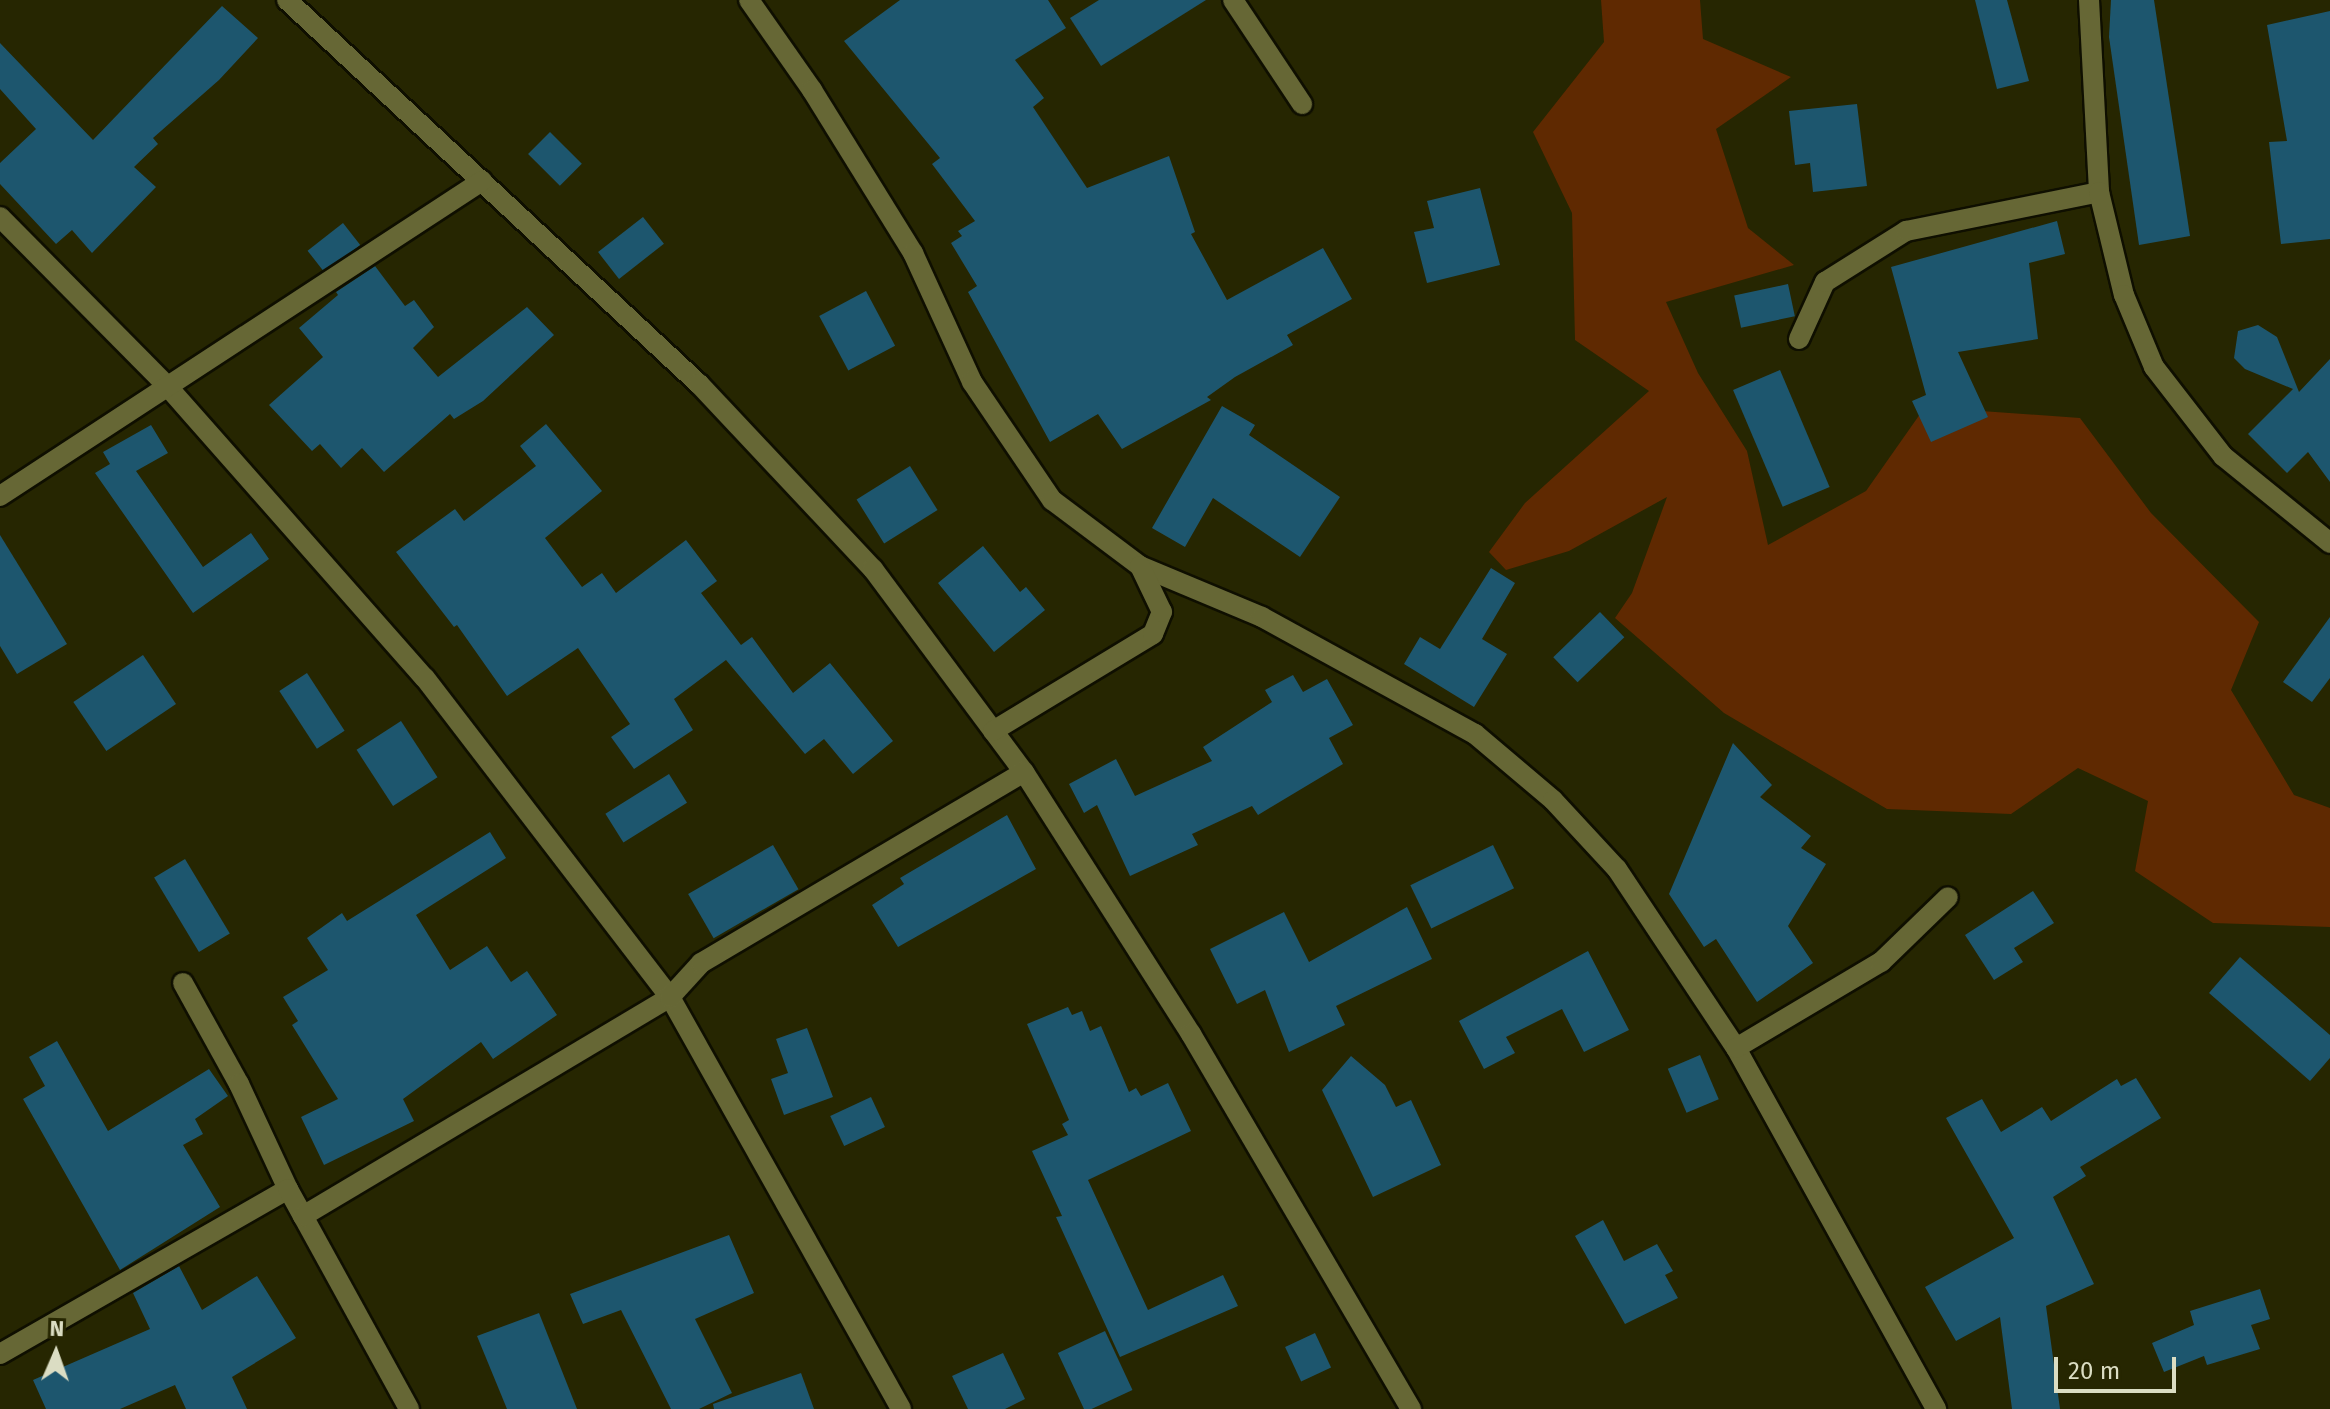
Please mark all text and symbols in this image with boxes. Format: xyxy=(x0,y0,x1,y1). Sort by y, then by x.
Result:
north arrow xyxy=(16,1313,96,1393)
text: N xyxy=(49,1315,65,1342)
scale bar xyxy=(2058,1341,2180,1391)
text: 20 m xyxy=(2068,1357,2120,1385)

